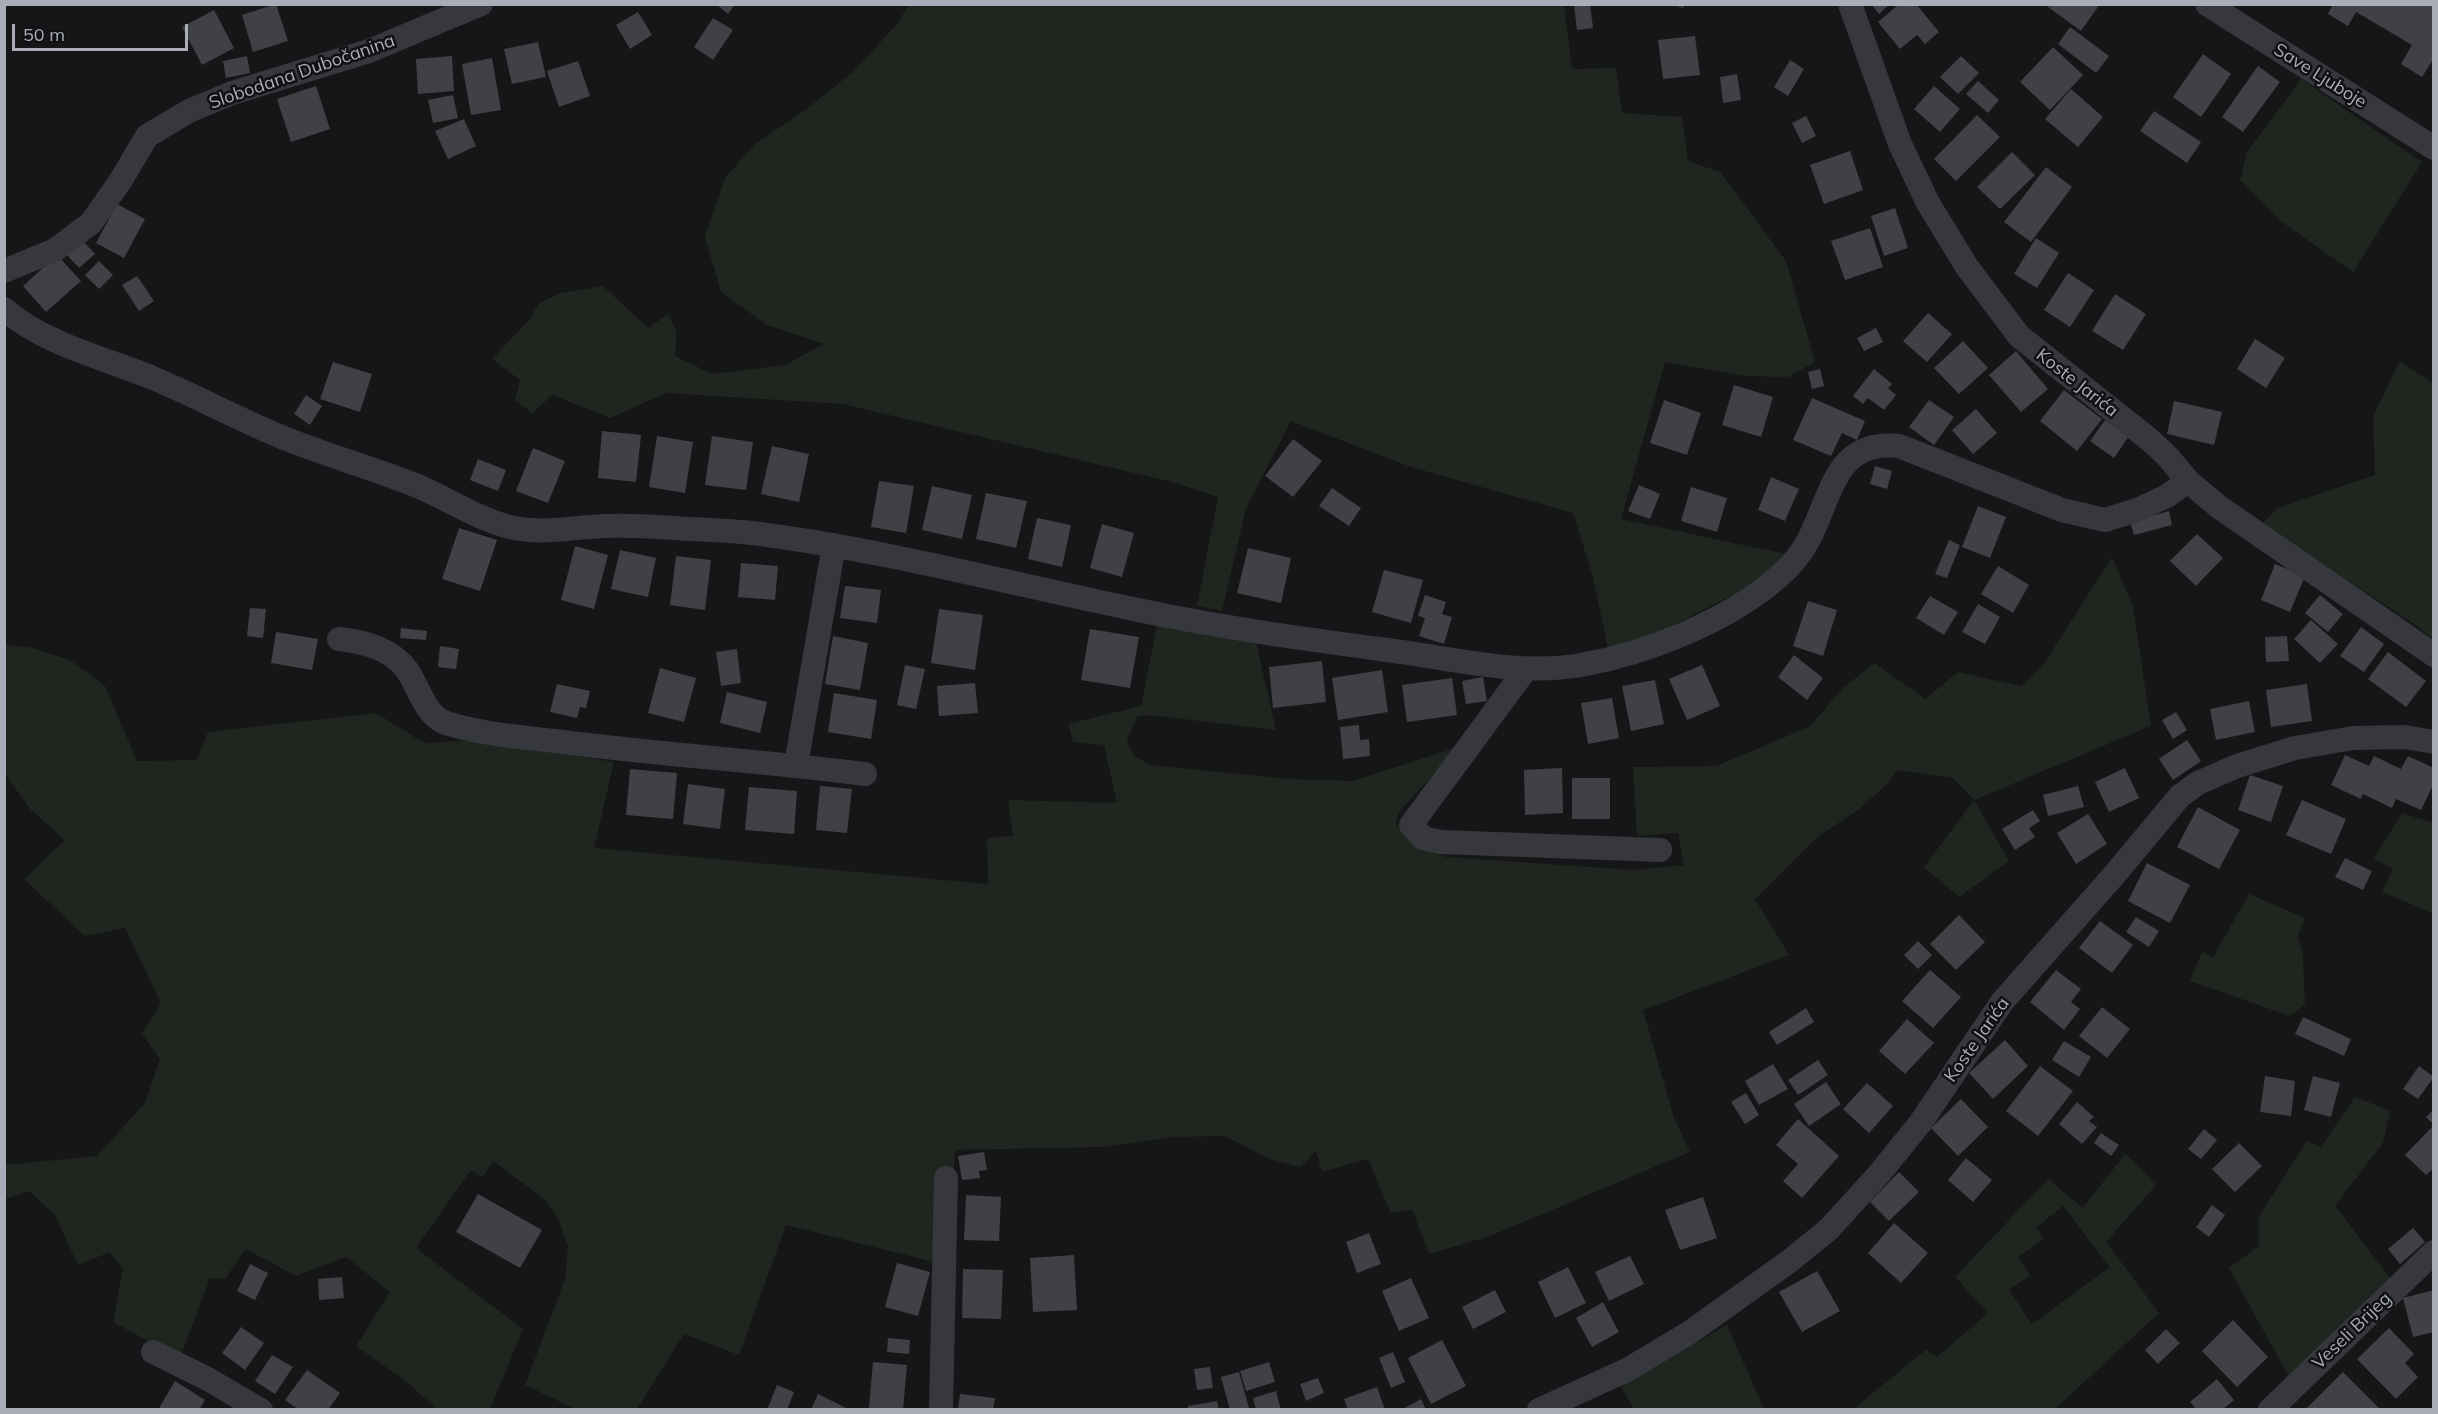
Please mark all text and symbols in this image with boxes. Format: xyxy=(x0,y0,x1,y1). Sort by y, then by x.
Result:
scale bar xyxy=(15,12,190,50)
text: 50 m xyxy=(23,23,65,46)
street label: Slobodana Dubočanina xyxy=(206,30,398,114)
street label: Save Ljuboje xyxy=(2270,39,2370,113)
street label: Koste Jarića xyxy=(2032,344,2122,422)
street label: Koste Jarića xyxy=(1940,994,2014,1086)
street label: Veseli Brijeg xyxy=(2308,1288,2396,1374)

